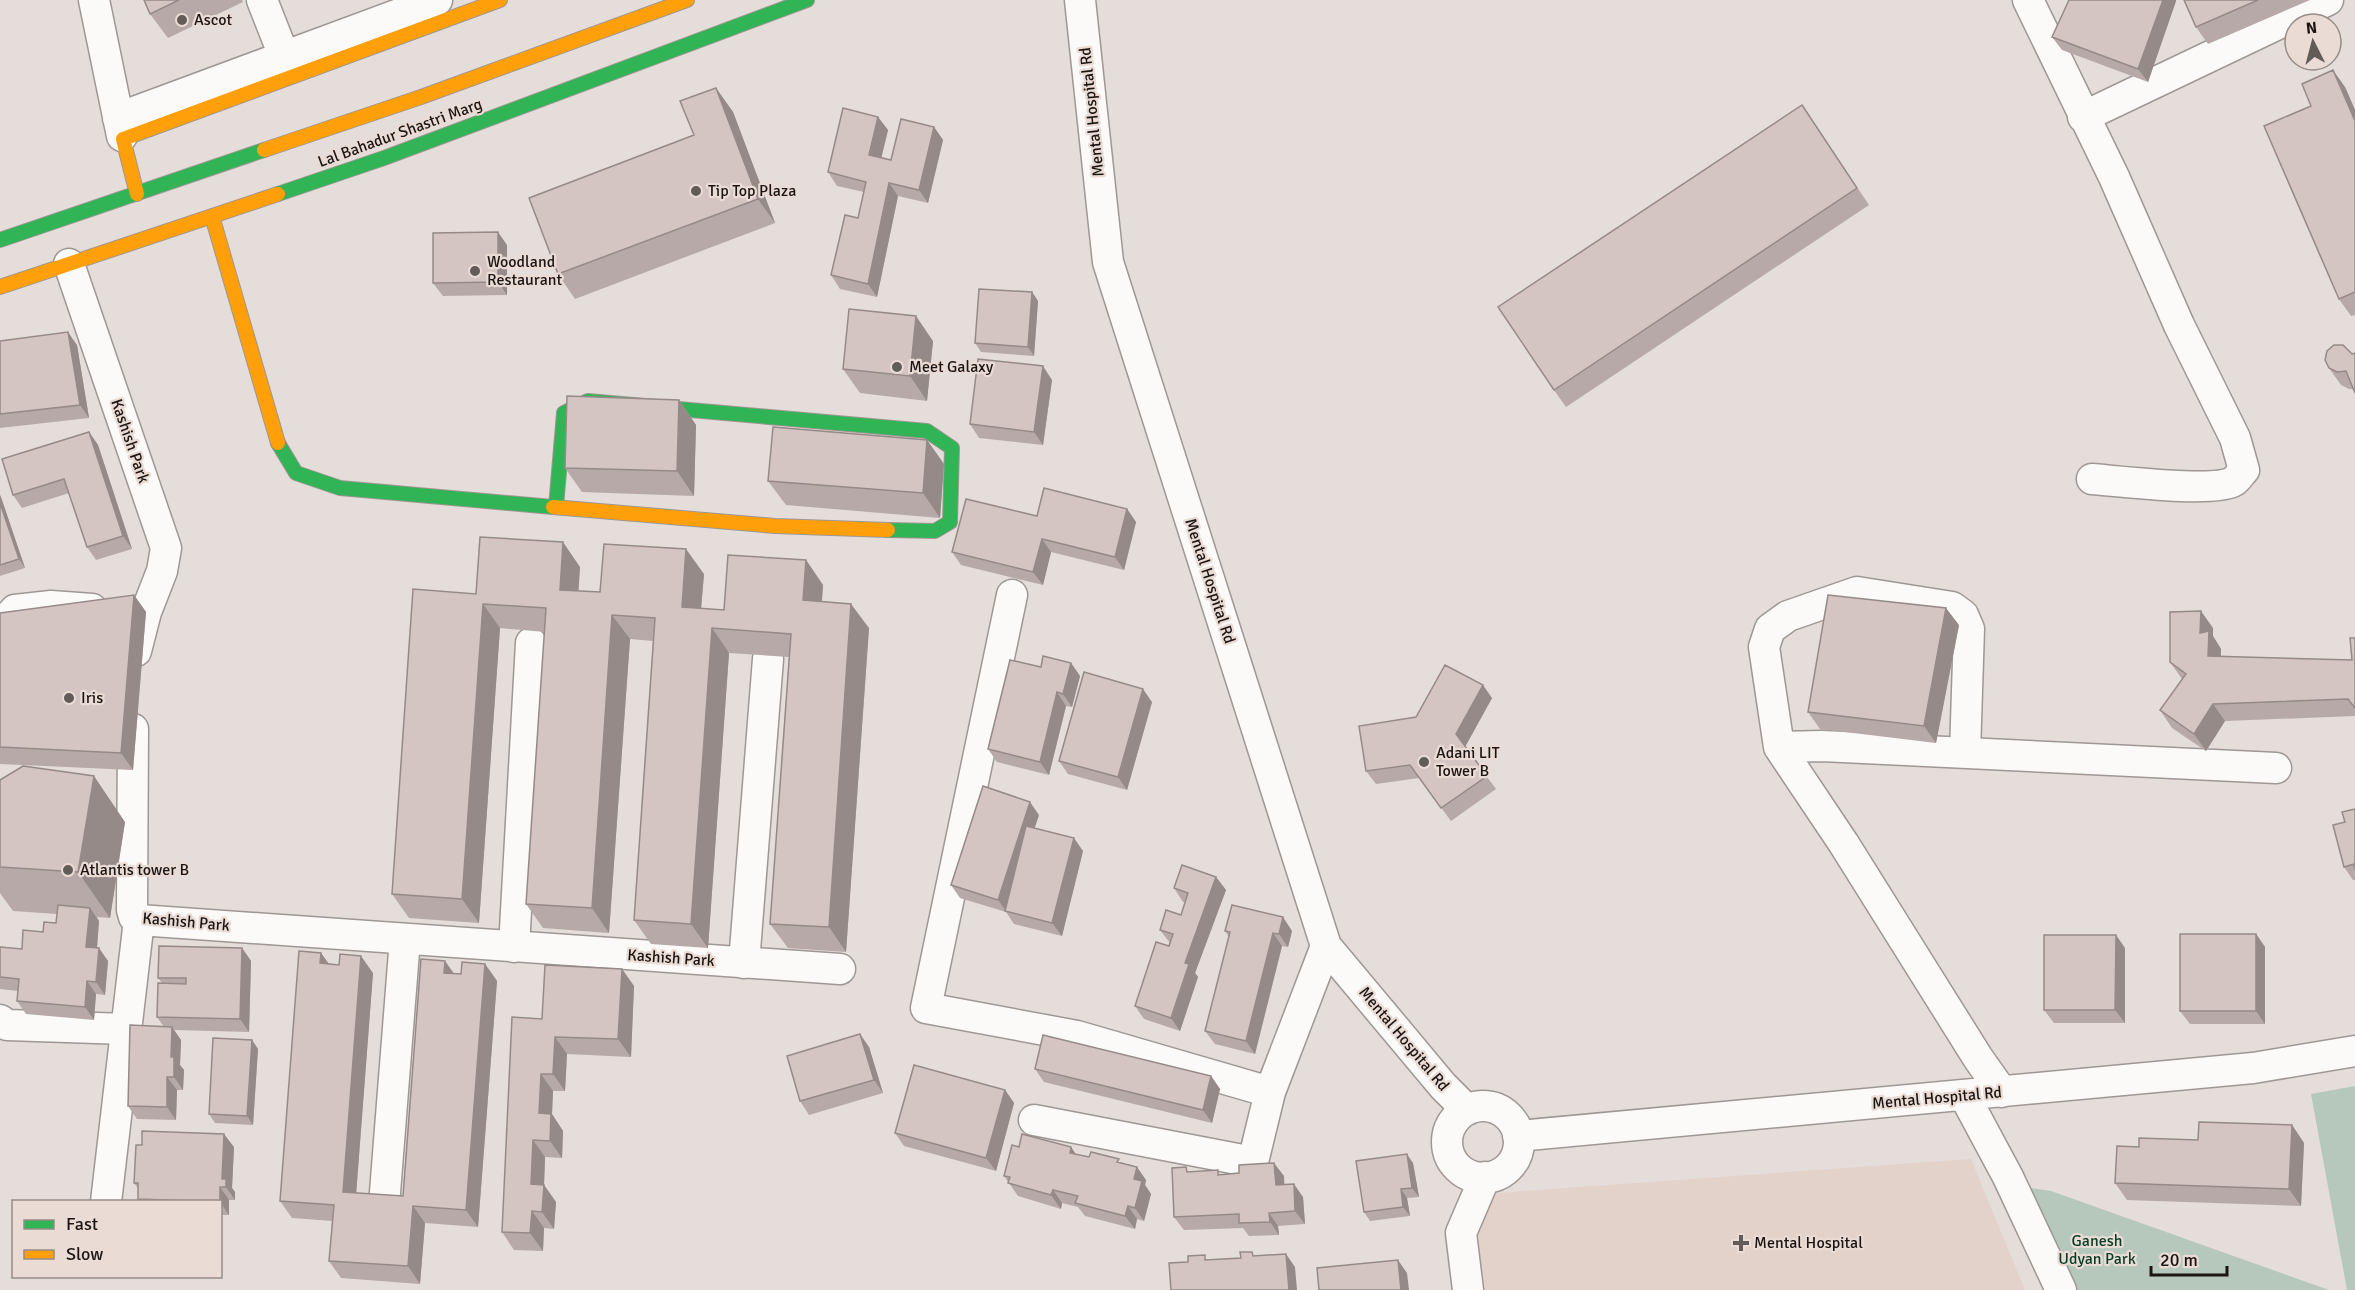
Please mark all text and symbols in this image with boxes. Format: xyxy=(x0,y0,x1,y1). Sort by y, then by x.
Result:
place label: Ascot xyxy=(194,10,232,30)
north arrow xyxy=(2283,12,2343,72)
marker: Ascot xyxy=(175,13,189,27)
text: N xyxy=(2305,18,2318,39)
street label: Mental Hospital Rd xyxy=(1075,46,1109,178)
street label: Lal Bahadur Shastri Marg xyxy=(315,94,485,172)
place label: Tip Top Plaza xyxy=(708,181,796,201)
marker: Tip Top Plaza xyxy=(689,184,703,198)
place label: Woodland Restaurant xyxy=(487,252,562,290)
marker: Woodland Restaurant xyxy=(468,264,482,278)
place label: Meet Galaxy xyxy=(909,357,994,377)
marker: Meet Galaxy xyxy=(890,360,904,374)
street label: Kashish Park xyxy=(106,396,154,486)
street label: Mental Hospital Rd xyxy=(1180,516,1240,646)
place label: Iris xyxy=(81,688,103,708)
marker: Iris xyxy=(62,691,76,705)
place label: Adani LIT Tower B xyxy=(1436,743,1500,781)
marker: Adani LIT Tower B xyxy=(1417,755,1431,769)
place label: Atlantis tower B xyxy=(80,860,189,880)
marker: Atlantis tower B xyxy=(61,863,75,877)
street label: Kashish Park xyxy=(141,908,231,936)
street label: Kashish Park xyxy=(627,945,715,971)
street label: Mental Hospital Rd xyxy=(1354,983,1454,1095)
street label: Mental Hospital Rd xyxy=(1871,1082,2003,1114)
legend xyxy=(12,1200,222,1278)
text: Fast xyxy=(66,1213,98,1235)
park label: Ganesh Udyan Park xyxy=(2058,1231,2136,1269)
place label: Mental Hospital xyxy=(1754,1233,1863,1253)
marker: Mental Hospital xyxy=(1732,1234,1750,1252)
scale bar xyxy=(2151,1239,2228,1277)
text: Slow xyxy=(66,1243,103,1265)
text: 20 m xyxy=(2160,1249,2198,1271)

